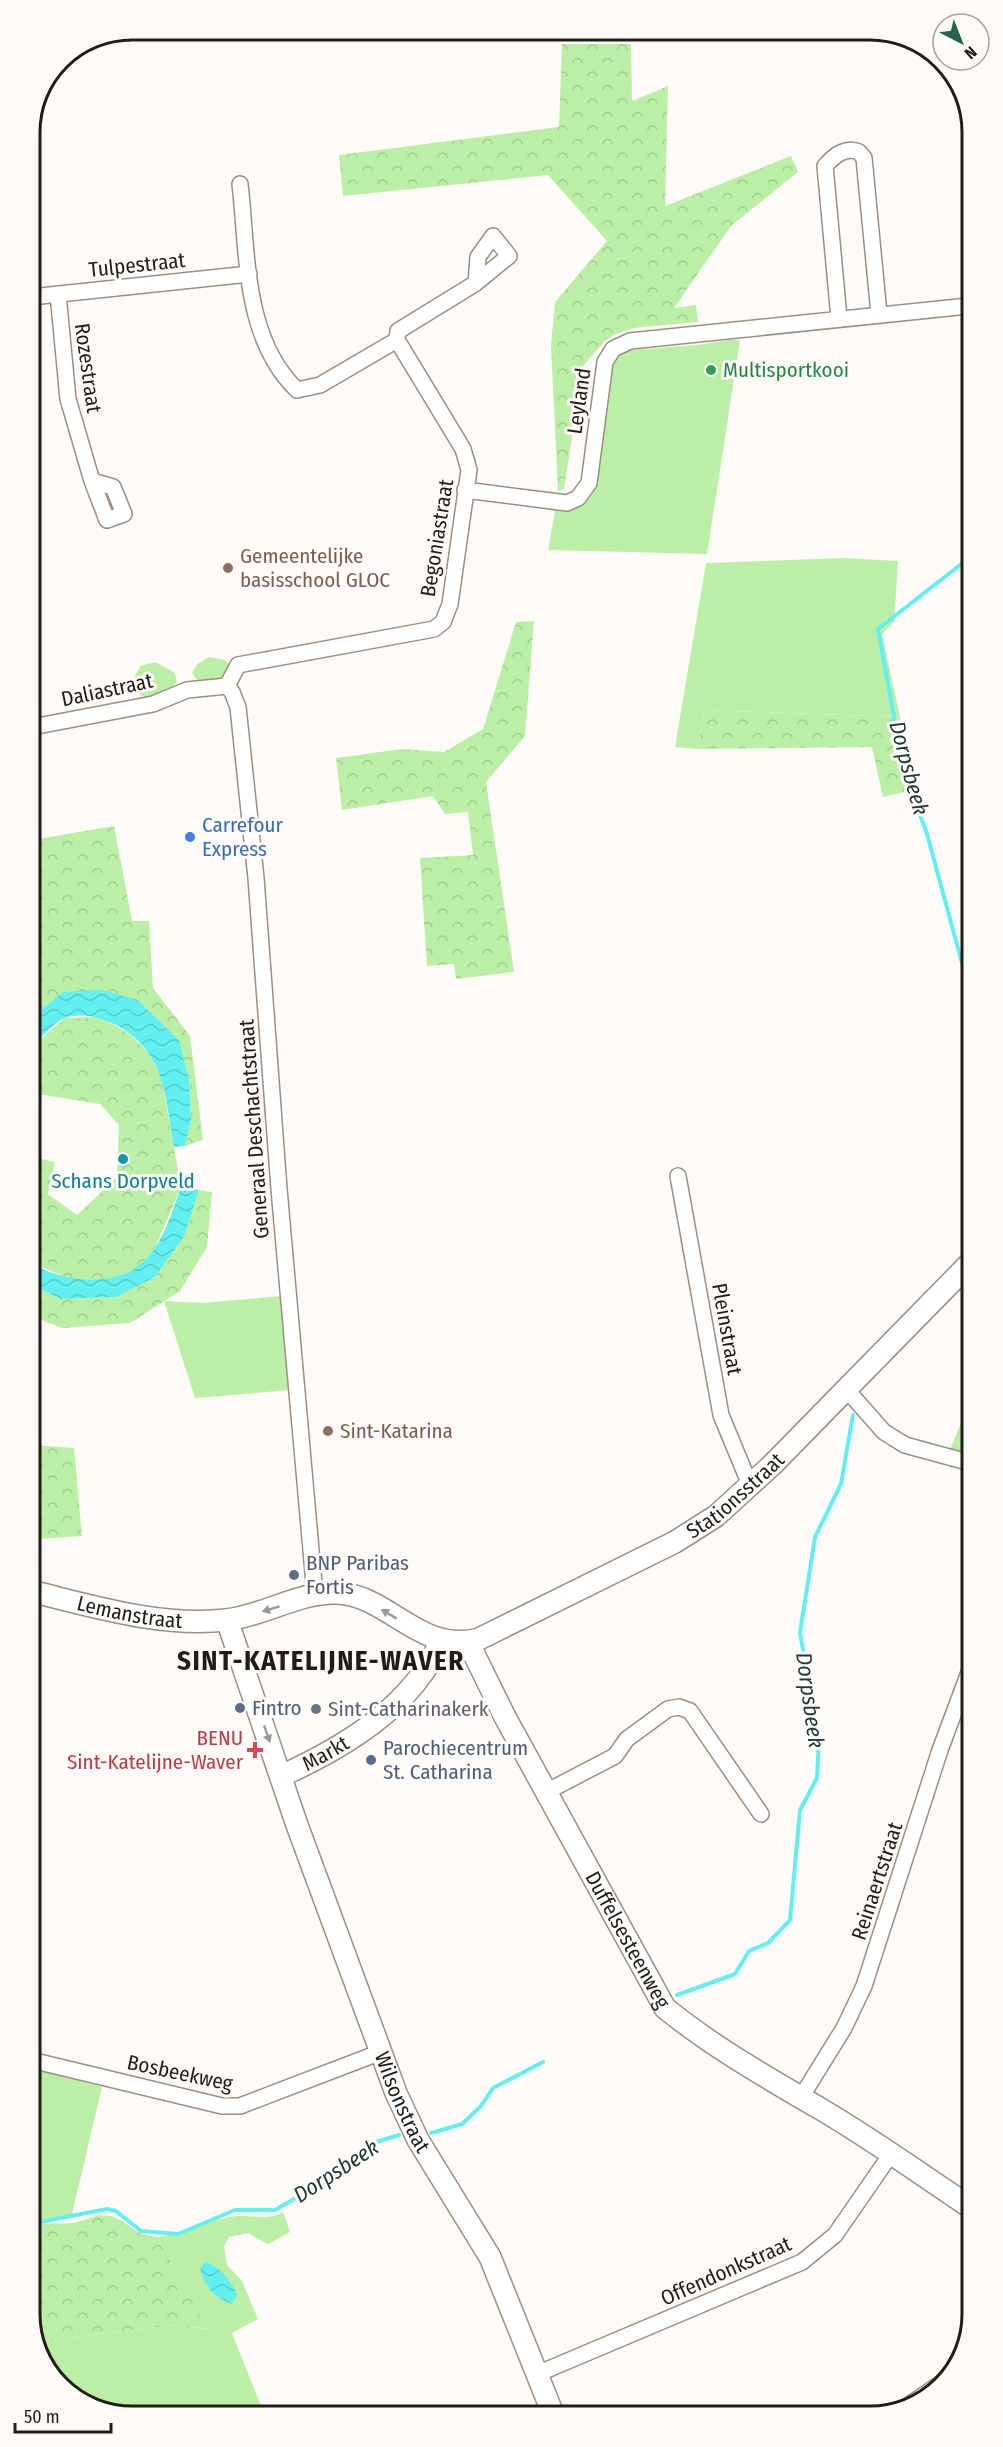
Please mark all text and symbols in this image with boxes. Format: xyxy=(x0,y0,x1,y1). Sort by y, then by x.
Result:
north arrow xyxy=(931,12,991,72)
text: N xyxy=(961,43,981,63)
street label: Tulpestraat xyxy=(88,247,187,283)
street label: Rozestraat xyxy=(69,321,107,415)
place label: Multisportkooi xyxy=(723,357,849,383)
marker: Multisportkooi xyxy=(704,363,718,377)
street label: Leyland xyxy=(561,366,597,436)
street label: Begoniastraat xyxy=(415,477,459,599)
place label: Gemeentelijke basisschool GLOC xyxy=(240,543,390,593)
marker: Gemeentelijke basisschool GLOC xyxy=(221,561,235,575)
street label: Daliastraat xyxy=(59,668,155,712)
water label: Dorpsbeek xyxy=(884,718,935,818)
place label: Carrefour Express xyxy=(202,812,283,862)
marker: Carrefour Express xyxy=(183,830,197,844)
street label: Generaal Deschachtstraat xyxy=(233,1018,275,1240)
marker: Schans Dorpveld xyxy=(116,1152,130,1166)
place label: Schans Dorpveld xyxy=(51,1168,195,1194)
street label: Pleinstraat xyxy=(706,1281,748,1377)
place label: Sint-Katarina xyxy=(340,1418,453,1444)
marker: Sint-Katarina xyxy=(321,1424,335,1438)
street label: Stationsstraat xyxy=(682,1447,790,1544)
place label: BNP Paribas Fortis xyxy=(306,1550,409,1600)
marker: BNP Paribas Fortis xyxy=(287,1568,301,1582)
street label: Lemanstraat xyxy=(74,1590,183,1634)
one-way arrow xyxy=(262,1605,280,1614)
one-way arrow xyxy=(380,1609,397,1619)
district label: SINT-KATELIJNE-WAVER xyxy=(177,1645,465,1677)
water label: Dorpsbeek xyxy=(790,1651,830,1750)
place label: Fintro xyxy=(252,1695,302,1721)
place label: Sint-Catharinakerk xyxy=(328,1696,489,1722)
marker: Fintro xyxy=(233,1701,247,1715)
marker: Sint-Catharinakerk xyxy=(309,1702,323,1716)
place label: BENU Sint-Katelijne-Waver xyxy=(67,1725,244,1775)
one-way arrow xyxy=(263,1725,272,1743)
street label: Markt xyxy=(298,1730,354,1777)
place label: Parochiecentrum St. Catharina xyxy=(383,1735,528,1785)
marker: BENU Sint-Katelijne-Waver xyxy=(248,1743,262,1757)
marker: Parochiecentrum St. Catharina xyxy=(364,1753,378,1767)
street label: Reinaertstraat xyxy=(846,1819,908,1943)
street label: Duffelsesteenweg xyxy=(579,1867,676,2013)
street label: Wilsonstraat xyxy=(369,2048,436,2158)
street label: Bosbeekweg xyxy=(125,2049,235,2097)
water label: Dorpsbeek xyxy=(288,2133,384,2209)
street label: Offendonkstraat xyxy=(657,2231,795,2311)
scale bar xyxy=(15,2396,111,2434)
text: 50 m xyxy=(24,2406,60,2428)

